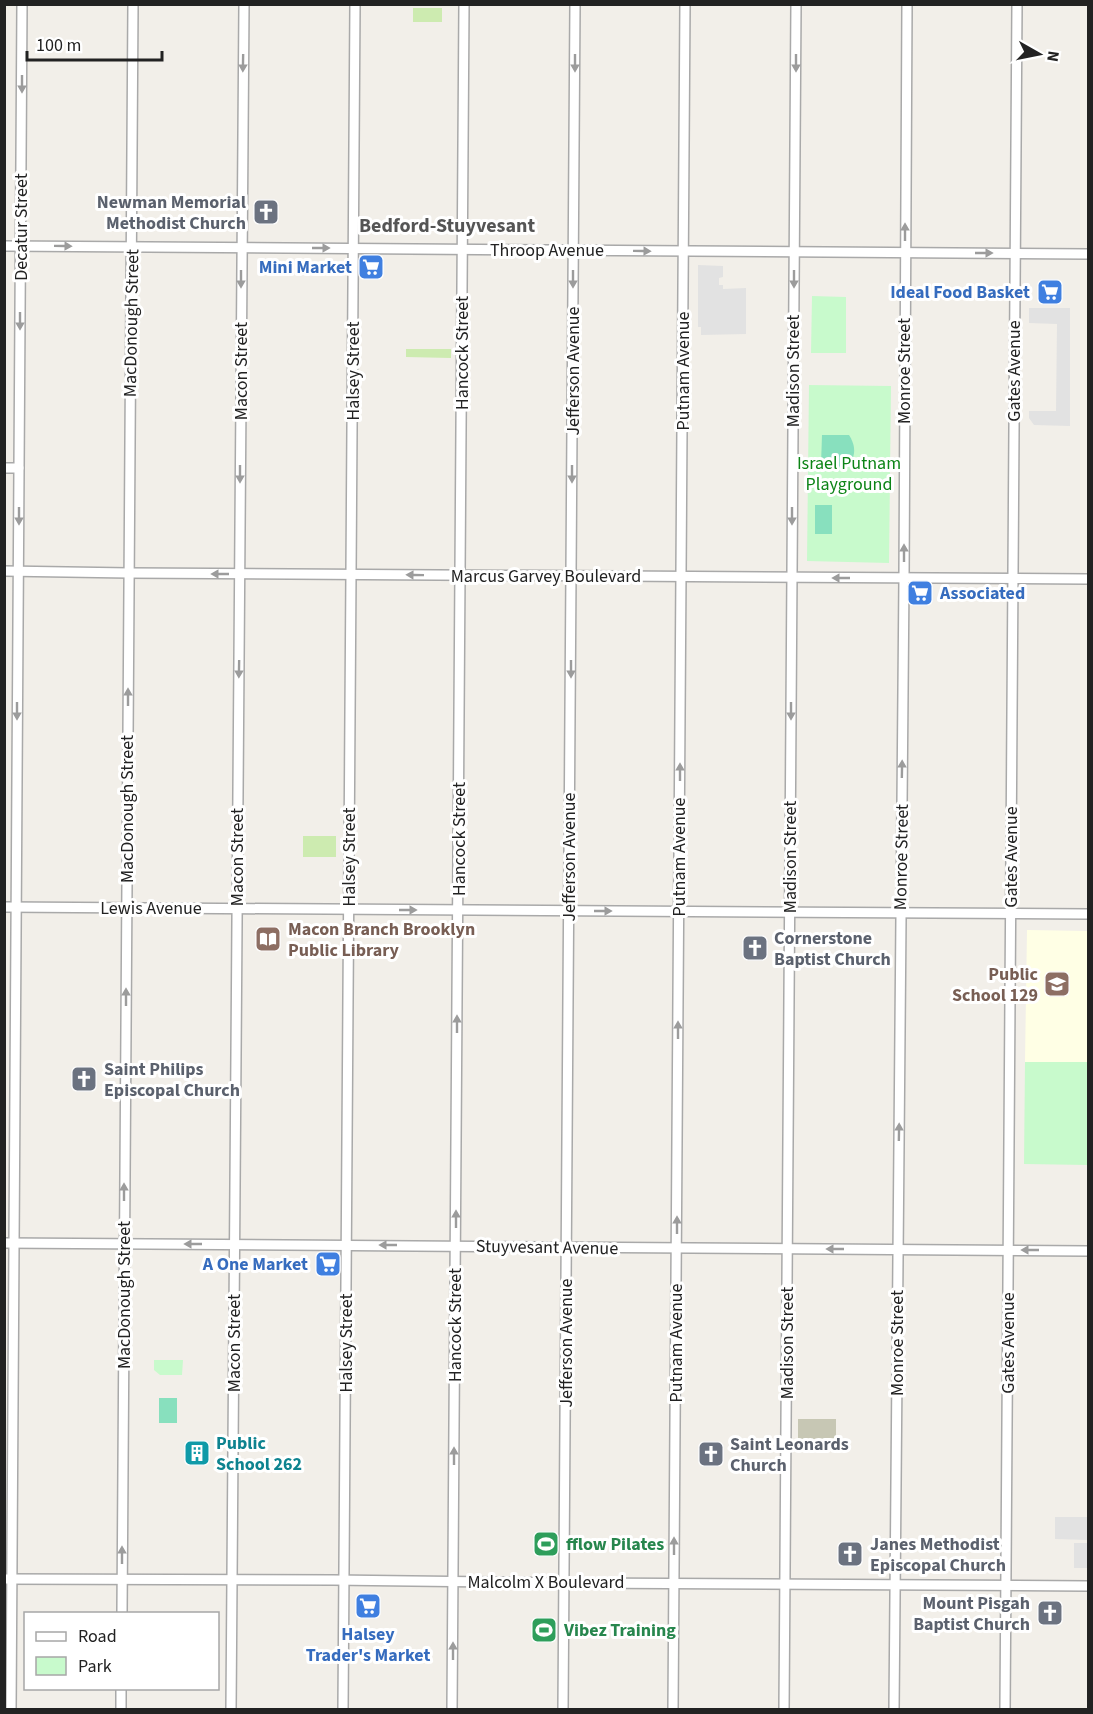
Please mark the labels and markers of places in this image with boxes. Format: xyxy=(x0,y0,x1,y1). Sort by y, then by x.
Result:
place label: Newman Memorial Methodist Church xyxy=(97,190,246,236)
church icon: Newman Memorial Methodist Church xyxy=(251,197,281,227)
supermarket icon: Mini Market xyxy=(356,252,386,282)
place label: Mini Market xyxy=(259,255,352,280)
supermarket icon: Ideal Food Basket xyxy=(1035,277,1065,307)
place label: Ideal Food Basket xyxy=(890,280,1030,305)
supermarket icon: Associated xyxy=(905,578,935,608)
place label: Associated xyxy=(939,581,1025,606)
place label: Macon Branch Brooklyn Public Library xyxy=(288,917,475,963)
library icon: Macon Branch Brooklyn Public Library xyxy=(253,924,283,954)
place label: Cornerstone Baptist Church xyxy=(774,926,891,972)
church icon: Cornerstone Baptist Church xyxy=(740,933,770,963)
place label: Public School 129 xyxy=(952,962,1039,1008)
school or university icon: Public School 129 xyxy=(1042,969,1072,999)
place label: Saint Philips Episcopal Church xyxy=(104,1057,240,1103)
church icon: Saint Philips Episcopal Church xyxy=(69,1064,99,1094)
supermarket icon: A One Market xyxy=(313,1249,343,1279)
place label: A One Market xyxy=(202,1252,308,1277)
place label: Public School 262 xyxy=(216,1431,302,1477)
place label: Saint Leonards Church xyxy=(730,1432,849,1478)
building icon: Public School 262 xyxy=(182,1438,212,1468)
church icon: Saint Leonards Church xyxy=(696,1439,726,1469)
sports icon: fflow Pilates xyxy=(531,1529,561,1559)
place label: fflow Pilates xyxy=(566,1532,664,1557)
place label: Janes Methodist Episcopal Church xyxy=(870,1532,1006,1578)
church icon: Janes Methodist Episcopal Church xyxy=(835,1539,865,1569)
supermarket icon: Halsey Trader's Market xyxy=(353,1591,383,1621)
place label: Mount Pisgah Baptist Church xyxy=(913,1591,1030,1637)
church icon: Mount Pisgah Baptist Church xyxy=(1035,1598,1065,1628)
sports icon: Vibez Training xyxy=(529,1615,559,1645)
place label: Vibez Training xyxy=(563,1618,676,1643)
place label: Halsey Trader's Market xyxy=(306,1622,430,1668)

